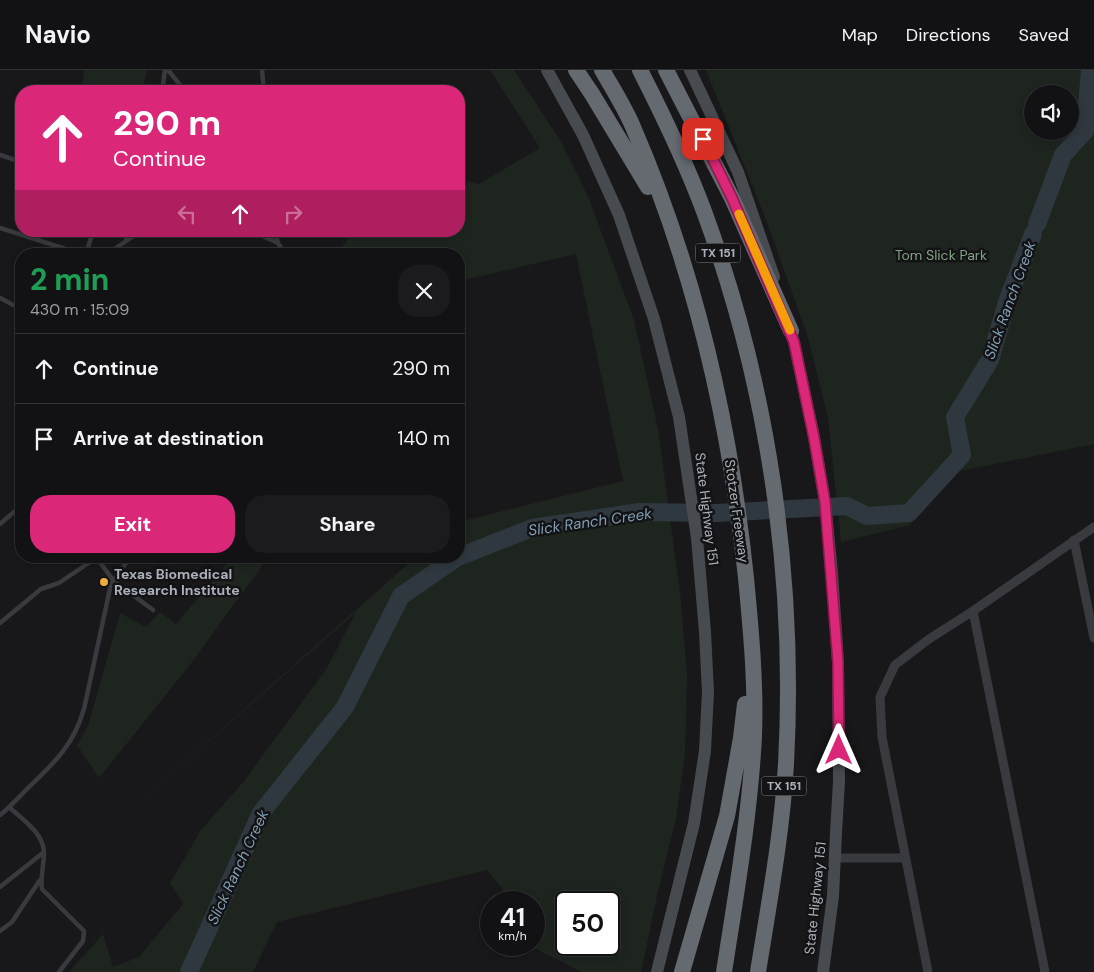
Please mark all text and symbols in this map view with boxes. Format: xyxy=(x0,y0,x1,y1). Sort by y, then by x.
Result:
text: Navio xyxy=(25,19,91,50)
text: Map xyxy=(842,23,878,47)
text: Directions xyxy=(906,23,991,47)
text: Saved xyxy=(1019,23,1069,47)
map controls xyxy=(1024,85,1079,140)
button: sound xyxy=(1024,85,1079,140)
text: 290 m xyxy=(113,100,221,146)
icon: ahead xyxy=(30,105,95,170)
pin xyxy=(682,118,724,160)
icon: arrive xyxy=(689,125,717,153)
text: Continue xyxy=(113,144,206,173)
icon: left xyxy=(173,200,201,228)
icon: ahead xyxy=(226,200,254,228)
icon: right xyxy=(279,200,307,228)
water label: Slick Ranch Creek xyxy=(979,238,1041,362)
road number: TX 151 xyxy=(696,244,740,262)
park label: Tom Slick Park xyxy=(895,246,987,264)
text: 2 min xyxy=(30,260,109,299)
button: close xyxy=(398,265,450,317)
text: 430 m · 15:09 xyxy=(30,299,129,320)
icon: ahead xyxy=(30,355,58,383)
text: Continue xyxy=(73,356,159,381)
text: 290 m xyxy=(392,356,450,381)
icon: arrive xyxy=(30,425,58,453)
text: Arrive at destination xyxy=(73,426,264,451)
text: 140 m xyxy=(398,426,450,451)
street label: State Highway 151 xyxy=(691,452,723,566)
street label: Stotzer Freeway xyxy=(721,458,753,564)
button: Exit xyxy=(30,495,235,553)
button: Share xyxy=(245,495,450,553)
water label: Slick Ranch Creek xyxy=(527,503,653,541)
place label: Texas Biomedical Research Institute xyxy=(114,565,240,599)
marker: Texas Biomedical Research Institute xyxy=(98,576,110,588)
position arrow xyxy=(812,723,864,775)
road number: TX 151 xyxy=(762,776,806,796)
water label: Slick Ranch Creek xyxy=(203,806,273,928)
street label: State Highway 151 xyxy=(800,841,830,955)
speed limit sign: 50 xyxy=(555,891,620,956)
text: 41 xyxy=(500,901,525,934)
text: km/h xyxy=(498,928,527,944)

